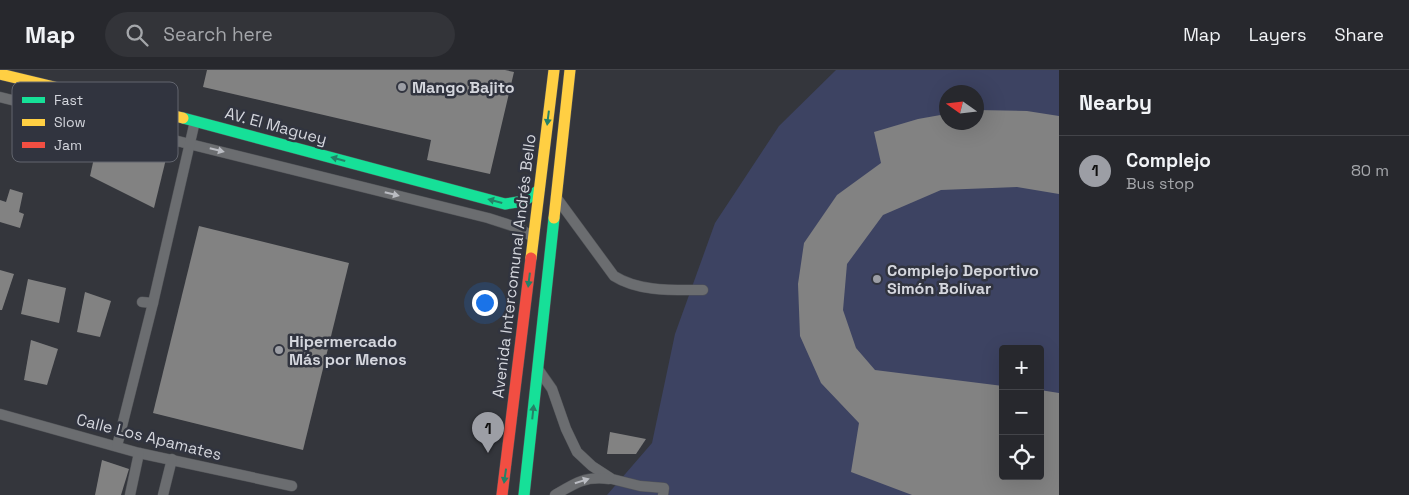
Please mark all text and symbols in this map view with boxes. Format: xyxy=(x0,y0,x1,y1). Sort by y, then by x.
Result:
search box xyxy=(105,12,455,57)
text: Map xyxy=(25,19,75,50)
icon: search xyxy=(123,21,151,49)
text: Search here xyxy=(163,22,273,47)
text: Map xyxy=(1183,23,1221,46)
text: Layers xyxy=(1249,23,1306,46)
text: Share xyxy=(1334,23,1384,46)
place label: Mango Bajito xyxy=(412,77,515,98)
marker: Mango Bajito xyxy=(396,81,408,93)
legend xyxy=(12,82,178,162)
north arrow xyxy=(939,85,984,130)
text: Nearby xyxy=(1079,89,1152,116)
text: Fast xyxy=(54,91,83,109)
street label: AV. El Maguey xyxy=(223,102,329,150)
one-way arrow xyxy=(544,111,552,127)
text: Slow xyxy=(54,113,86,131)
street label: Avenida Intercomunal Andrés Bello xyxy=(487,133,541,399)
text: Jam xyxy=(54,136,82,154)
one-way arrow xyxy=(210,147,225,155)
text: Complejo xyxy=(1126,148,1211,173)
one-way arrow xyxy=(331,155,346,163)
text: 1 xyxy=(1091,160,1099,181)
text: 80 m xyxy=(1351,160,1389,181)
text: Bus stop xyxy=(1126,173,1194,194)
one-way arrow xyxy=(385,190,400,198)
one-way arrow xyxy=(488,197,503,205)
place label: Complejo Deportivo Simón Bolívar xyxy=(887,260,1039,299)
one-way arrow xyxy=(525,272,533,288)
marker: Complejo Deportivo Simón Bolívar xyxy=(871,273,883,285)
your location xyxy=(472,290,498,316)
place label: Hipermercado Más por Menos xyxy=(289,331,407,370)
marker: Hipermercado Más por Menos xyxy=(273,344,285,356)
map controls xyxy=(999,345,1044,480)
button: + xyxy=(999,345,1044,390)
button: − xyxy=(999,390,1044,435)
one-way arrow xyxy=(529,403,537,419)
street label: Calle Los Apamates xyxy=(74,409,224,465)
pin: 1 xyxy=(472,412,504,453)
button: locate xyxy=(999,435,1044,480)
one-way arrow xyxy=(500,468,508,484)
one-way arrow xyxy=(575,477,590,485)

